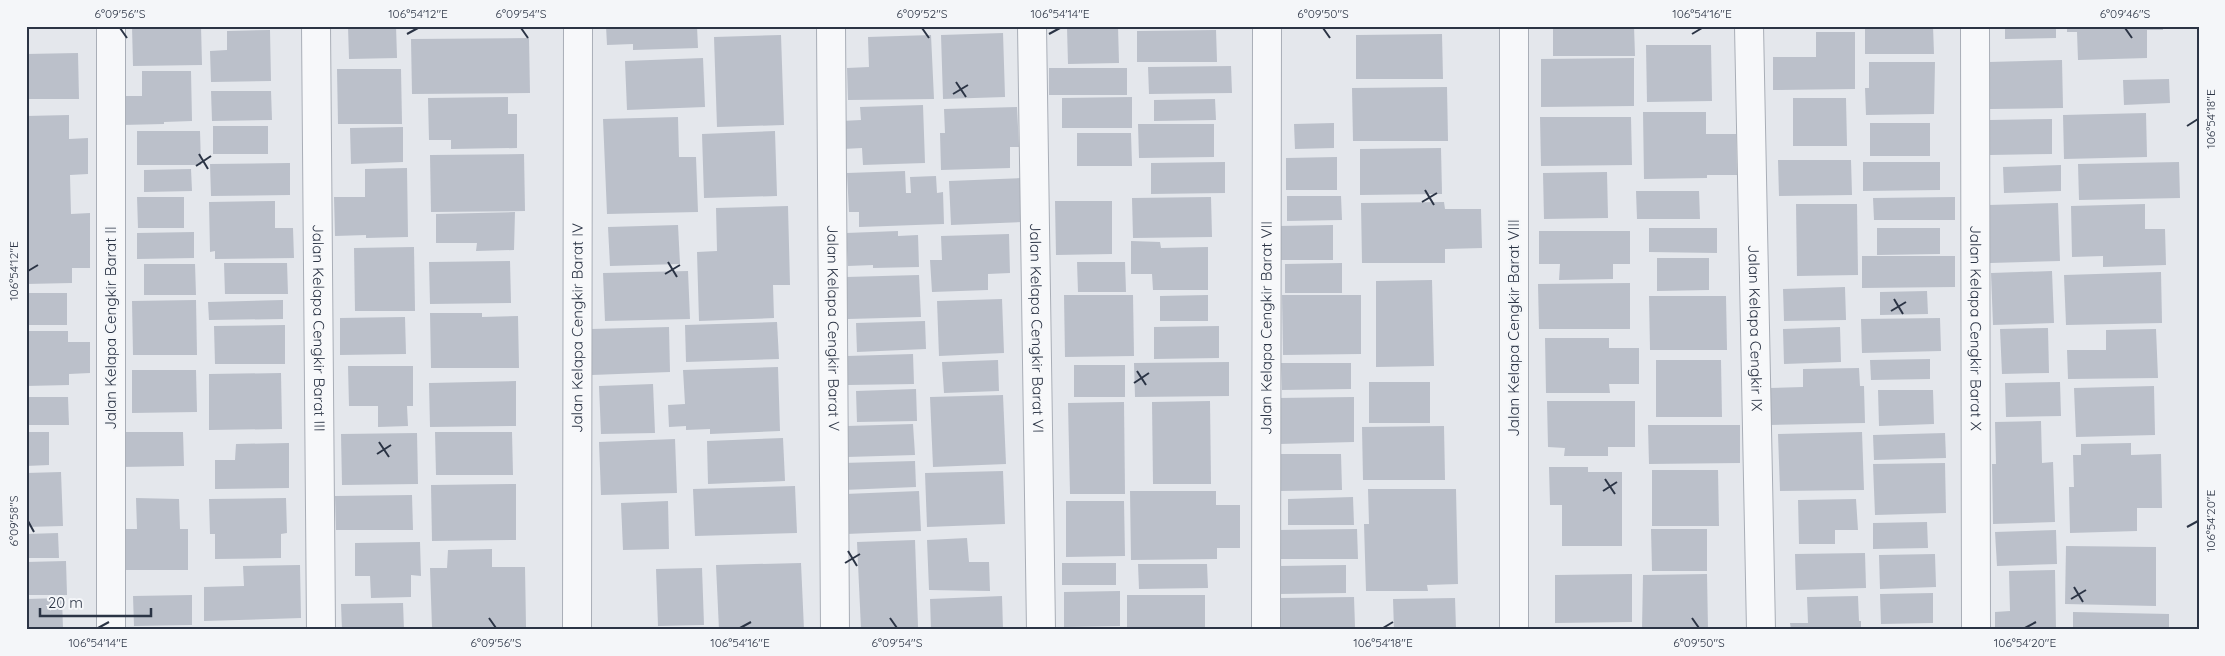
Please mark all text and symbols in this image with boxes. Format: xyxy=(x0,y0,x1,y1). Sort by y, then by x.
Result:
text: 6°09'56"S xyxy=(95,6,146,21)
text: 106°54'12"E xyxy=(388,6,448,21)
text: 6°09'54"S xyxy=(496,6,547,21)
text: 6°09'52"S xyxy=(896,6,948,21)
text: 106°54'14"E xyxy=(1030,6,1090,21)
text: 6°09'50"S xyxy=(1297,6,1349,21)
text: 106°54'16"E xyxy=(1672,6,1732,21)
text: 6°09'46"S xyxy=(2100,6,2151,21)
text: 106°54'18"E xyxy=(2203,89,2218,149)
street label: Jalan Kelapa Cengkir Barat VIII xyxy=(1504,219,1523,437)
street label: Jalan Kelapa Cengkir Barat VII xyxy=(1256,221,1276,435)
street label: Jalan Kelapa Cengkir Barat IV xyxy=(567,223,587,433)
street label: Jalan Kelapa Cengkir Barat VI xyxy=(1026,223,1048,433)
street label: Jalan Kelapa Cengkir Barat III xyxy=(309,224,329,432)
street label: Jalan Kelapa Cengkir Barat V xyxy=(823,225,844,431)
street label: Jalan Kelapa Cengkir Barat X xyxy=(1966,225,1986,431)
street label: Jalan Kelapa Cengkir Barat II xyxy=(101,226,120,430)
text: 106°54'12"E xyxy=(6,241,21,301)
street label: Jalan Kelapa Cengkir IX xyxy=(1744,245,1767,411)
text: 106°54'20"E xyxy=(2203,490,2218,552)
text: 6°09'58"S xyxy=(6,495,21,546)
scale bar xyxy=(40,586,151,618)
text: 20 m xyxy=(48,593,83,612)
text: 106°54'14"E xyxy=(68,635,128,650)
text: 6°09'56"S xyxy=(471,635,522,650)
text: 106°54'16"E xyxy=(710,635,770,650)
text: 6°09'54"S xyxy=(872,635,923,650)
text: 106°54'18"E xyxy=(1353,635,1413,650)
text: 6°09'50"S xyxy=(1673,635,1725,650)
text: 106°54'20"E xyxy=(1994,635,2056,650)

